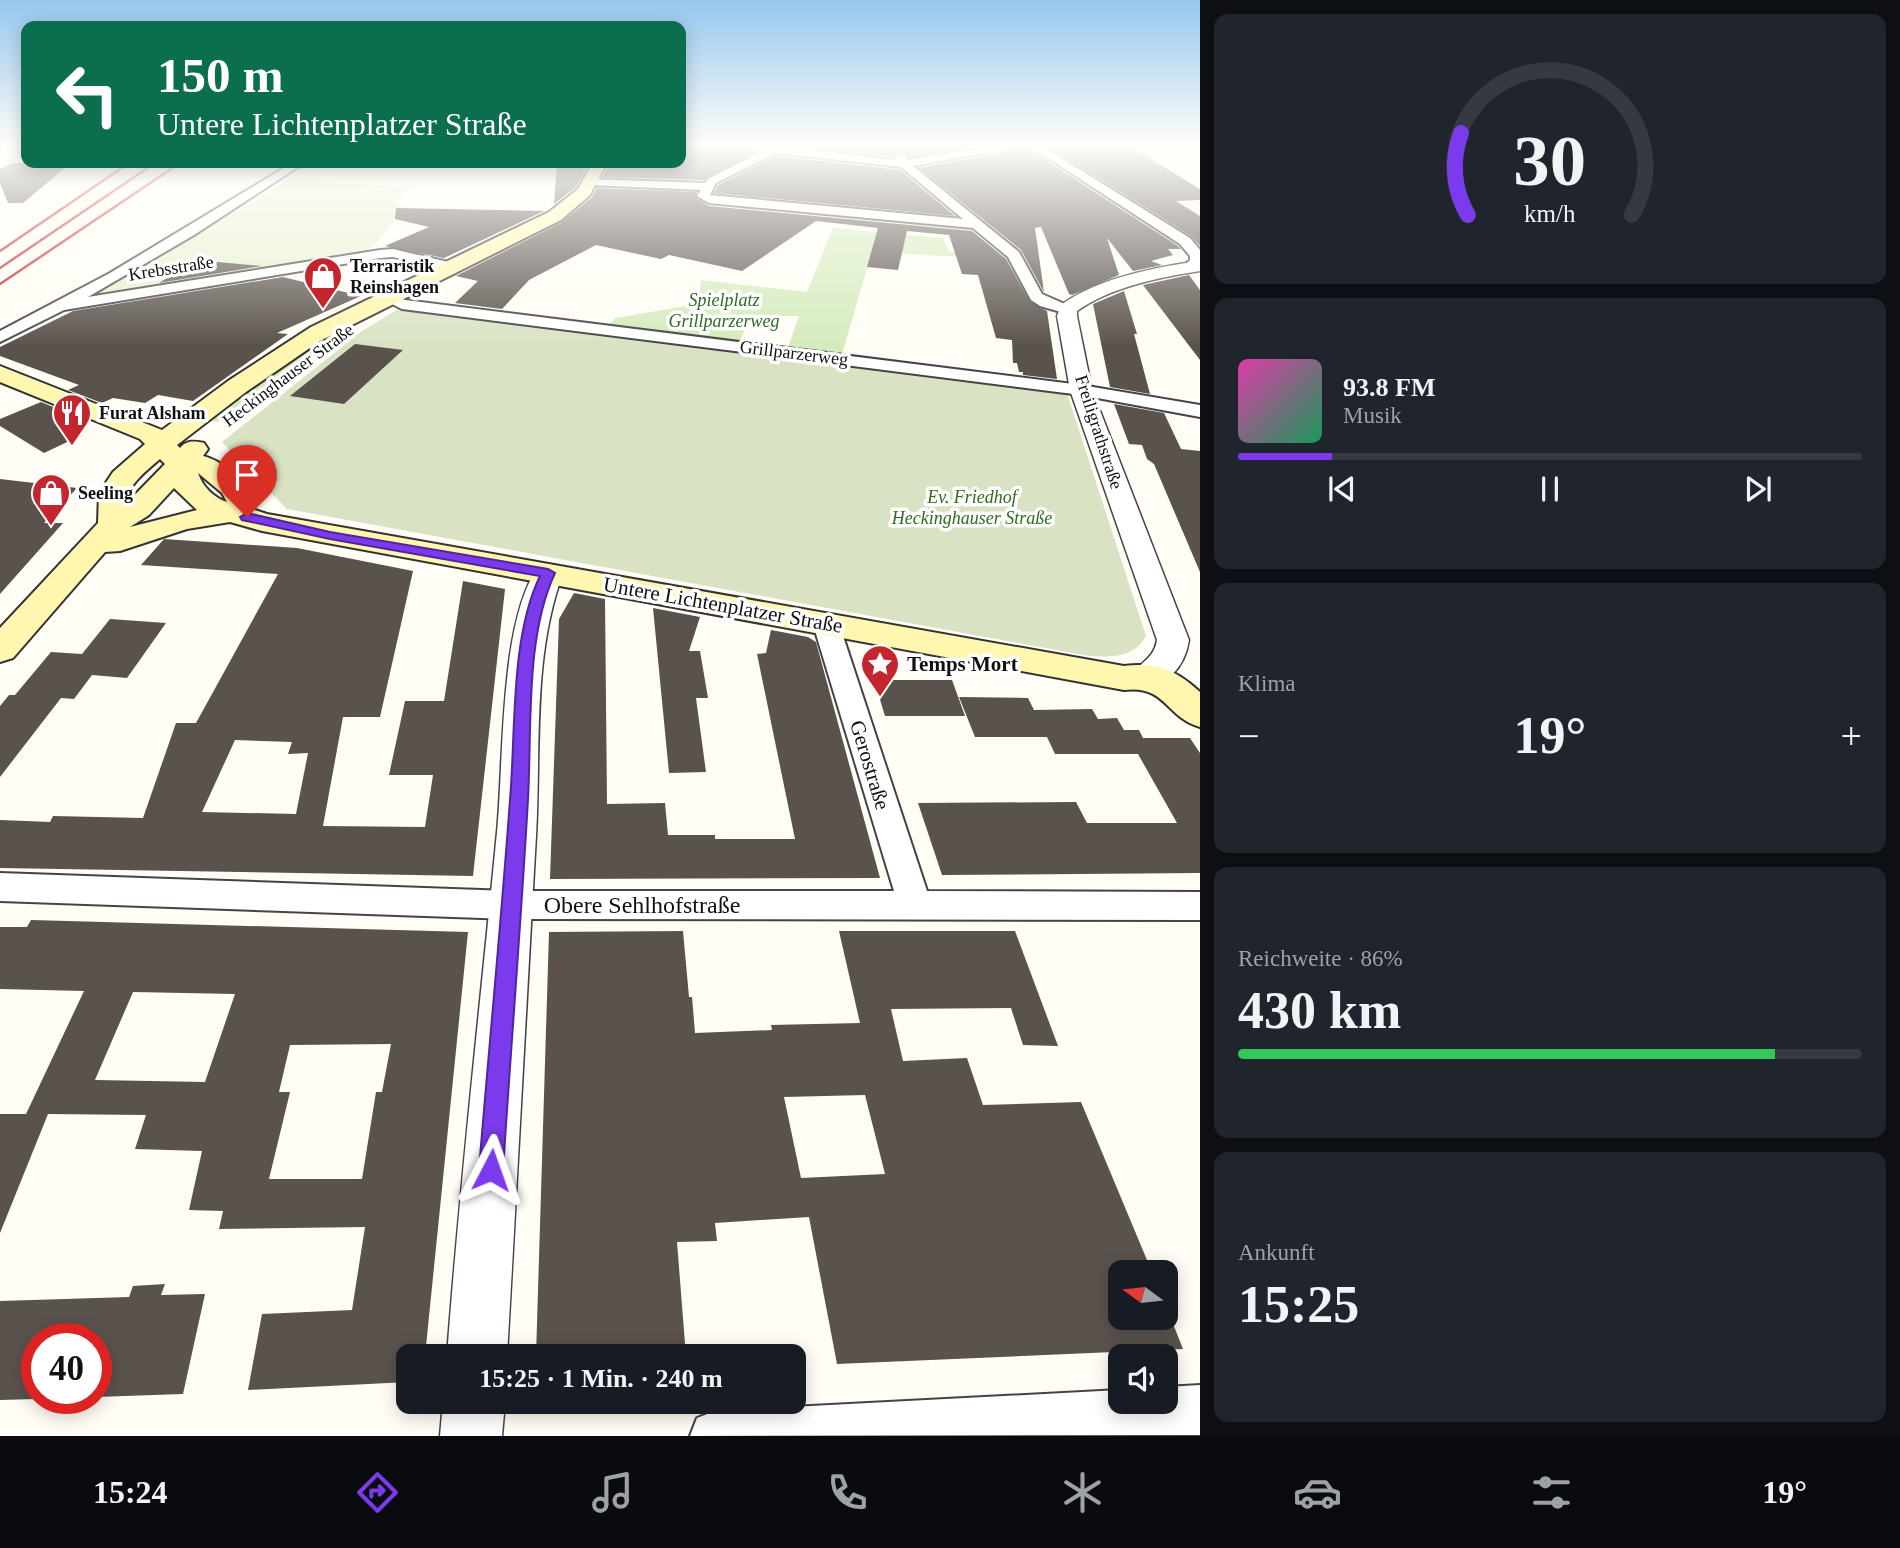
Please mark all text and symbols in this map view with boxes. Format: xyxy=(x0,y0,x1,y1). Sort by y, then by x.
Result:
text: 150 m xyxy=(157,48,284,103)
icon: left xyxy=(42,49,133,140)
text: Untere Lichtenplatzer Straße xyxy=(157,106,527,142)
text: 30 xyxy=(1514,121,1586,202)
text: km/h xyxy=(1524,200,1576,227)
street label: Krebsstraße xyxy=(127,251,215,285)
shop icon: Terraristik Reinshagen xyxy=(302,255,344,310)
place label: Terraristik Reinshagen xyxy=(350,256,439,297)
park label: Spielplatz Grillparzerweg xyxy=(668,290,780,331)
street label: Heckinghauser Straße xyxy=(219,319,357,431)
street label: Grillparzerweg xyxy=(739,336,849,370)
street label: Freiligrathstraße xyxy=(1071,372,1127,492)
text: 93.8 FM xyxy=(1343,373,1435,402)
restaurant icon: Furat Alsham xyxy=(51,392,93,447)
place label: Furat Alsham xyxy=(99,403,206,423)
text: Musik xyxy=(1343,403,1402,428)
pin xyxy=(217,445,277,517)
icon: arrive xyxy=(228,456,266,494)
icon: previous xyxy=(1323,470,1361,508)
icon: pause xyxy=(1531,470,1569,508)
icon: next xyxy=(1739,470,1777,508)
shop icon: Seeling xyxy=(30,472,72,527)
place label: Seeling xyxy=(78,483,133,503)
park label: Ev. Friedhof Heckinghauser Straße xyxy=(891,487,1052,528)
street label: Untere Lichtenplatzer Straße xyxy=(601,572,845,638)
place icon: Temps Mort xyxy=(859,643,901,698)
place label: Temps Mort xyxy=(907,652,1018,676)
text: Klima xyxy=(1238,671,1296,696)
text: 19° xyxy=(1514,707,1586,764)
text: − xyxy=(1238,715,1259,757)
text: + xyxy=(1841,715,1862,757)
street label: Gerostraße xyxy=(845,717,895,813)
street label: Obere Sehlhofstraße xyxy=(544,892,740,918)
text: Reichweite · 86% xyxy=(1238,946,1403,971)
text: 430 km xyxy=(1238,982,1401,1039)
position arrow xyxy=(454,1133,528,1207)
text: Ankunft xyxy=(1238,1240,1315,1265)
north arrow xyxy=(1108,1260,1178,1330)
map controls xyxy=(1108,1260,1178,1414)
text: 15:25 xyxy=(1238,1276,1359,1333)
speed limit sign: 40 xyxy=(21,1323,112,1414)
button: sound xyxy=(1108,1344,1178,1414)
text: 15:25 · 1 Min. · 240 m xyxy=(479,1364,723,1393)
icon: directions xyxy=(353,1468,402,1517)
icon: music xyxy=(588,1468,637,1517)
icon: phone xyxy=(823,1468,872,1517)
icon: climate xyxy=(1058,1468,1107,1517)
icon: car xyxy=(1293,1468,1342,1517)
icon: filters xyxy=(1527,1468,1576,1517)
text: 15:24 xyxy=(93,1474,168,1510)
text: 19° xyxy=(1762,1474,1807,1510)

